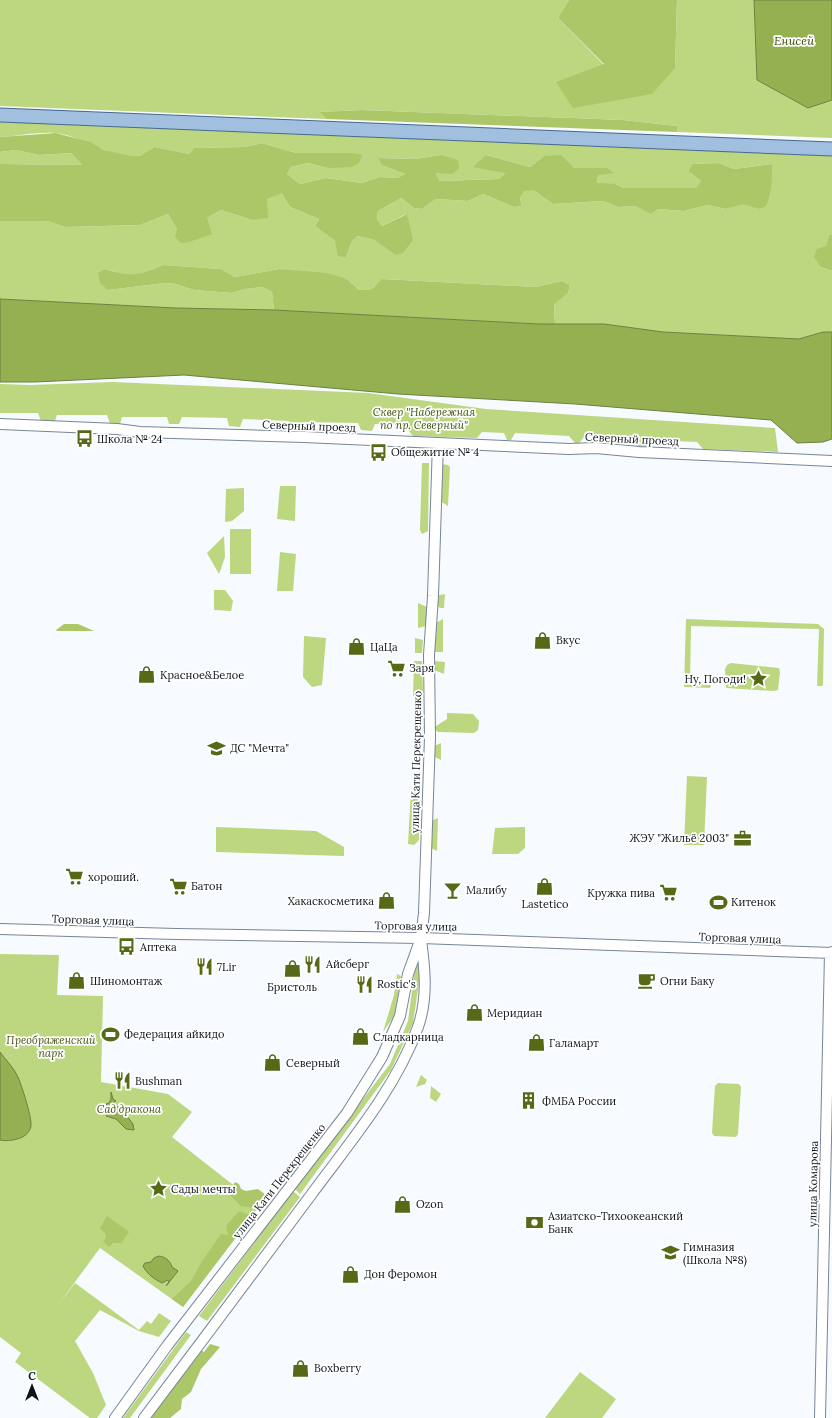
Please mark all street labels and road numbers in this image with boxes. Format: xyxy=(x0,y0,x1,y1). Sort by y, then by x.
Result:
street label: Северный проезд xyxy=(262,417,357,435)
street label: Северный проезд xyxy=(585,430,680,448)
street label: улица Кати Перекрещенко xyxy=(408,691,424,833)
street label: Торговая улица xyxy=(51,912,135,928)
street label: Торговая улица xyxy=(375,918,458,934)
street label: Торговая улица xyxy=(698,930,782,946)
street label: улица Кати Перекрещенко xyxy=(230,1121,328,1241)
street label: улица Комарова xyxy=(805,1140,821,1227)

